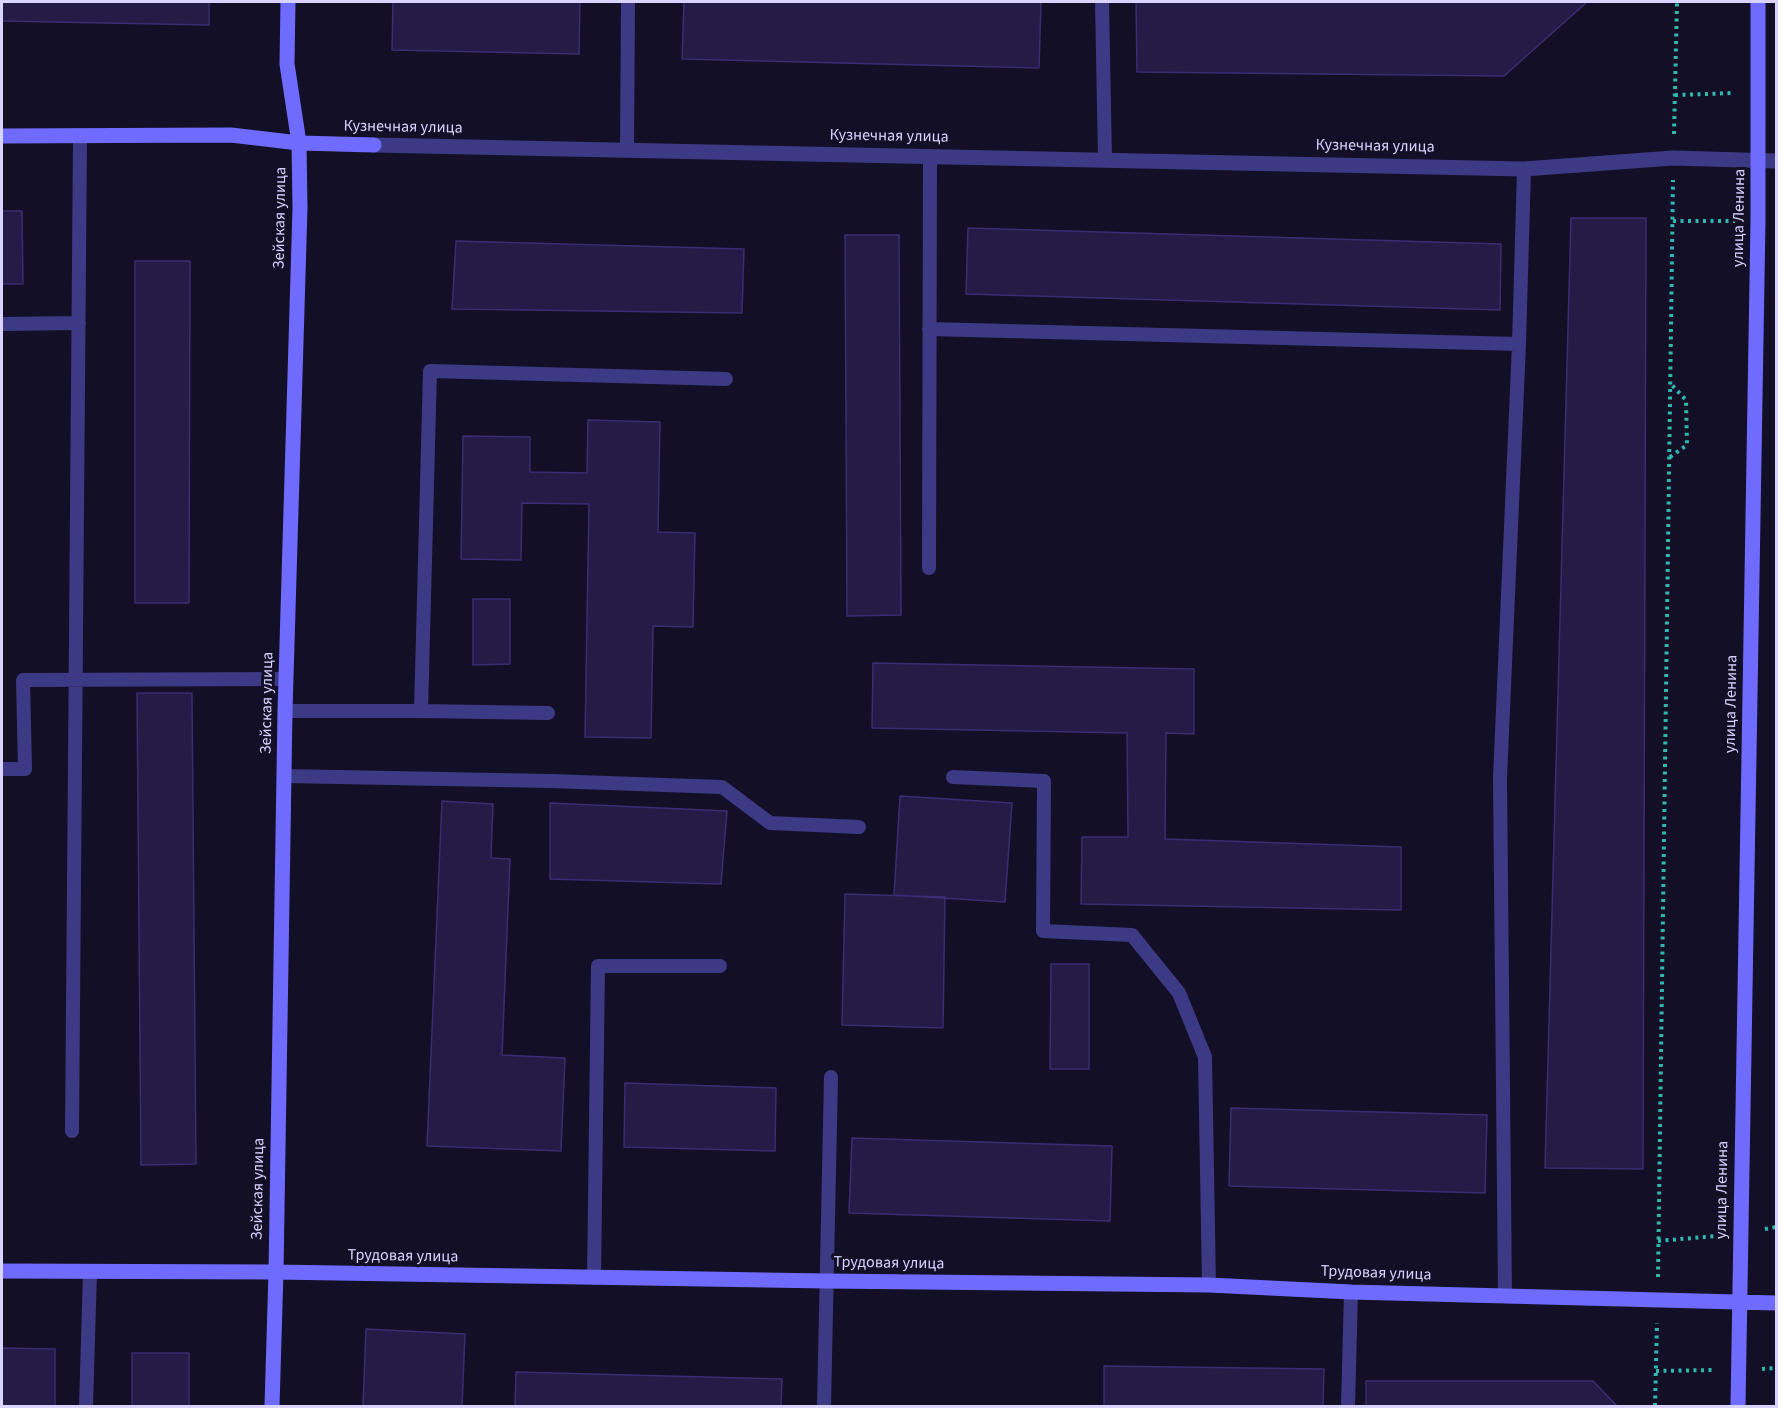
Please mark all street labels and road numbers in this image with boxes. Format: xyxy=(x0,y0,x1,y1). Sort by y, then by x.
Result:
street label: Кузнечная улица xyxy=(343,117,463,139)
street label: Кузнечная улица xyxy=(829,126,949,148)
street label: Кузнечная улица xyxy=(1315,136,1435,158)
street label: Зейская улица xyxy=(271,167,291,269)
street label: улица Ленина xyxy=(1730,169,1750,267)
street label: Зейская улица xyxy=(258,652,278,754)
street label: улица Ленина xyxy=(1722,655,1742,753)
street label: Зейская улица xyxy=(249,1138,269,1240)
street label: улица Ленина xyxy=(1713,1141,1733,1239)
street label: Трудовая улица xyxy=(347,1246,459,1268)
street label: Трудовая улица xyxy=(833,1253,945,1275)
street label: Трудовая улица xyxy=(1320,1262,1432,1286)

